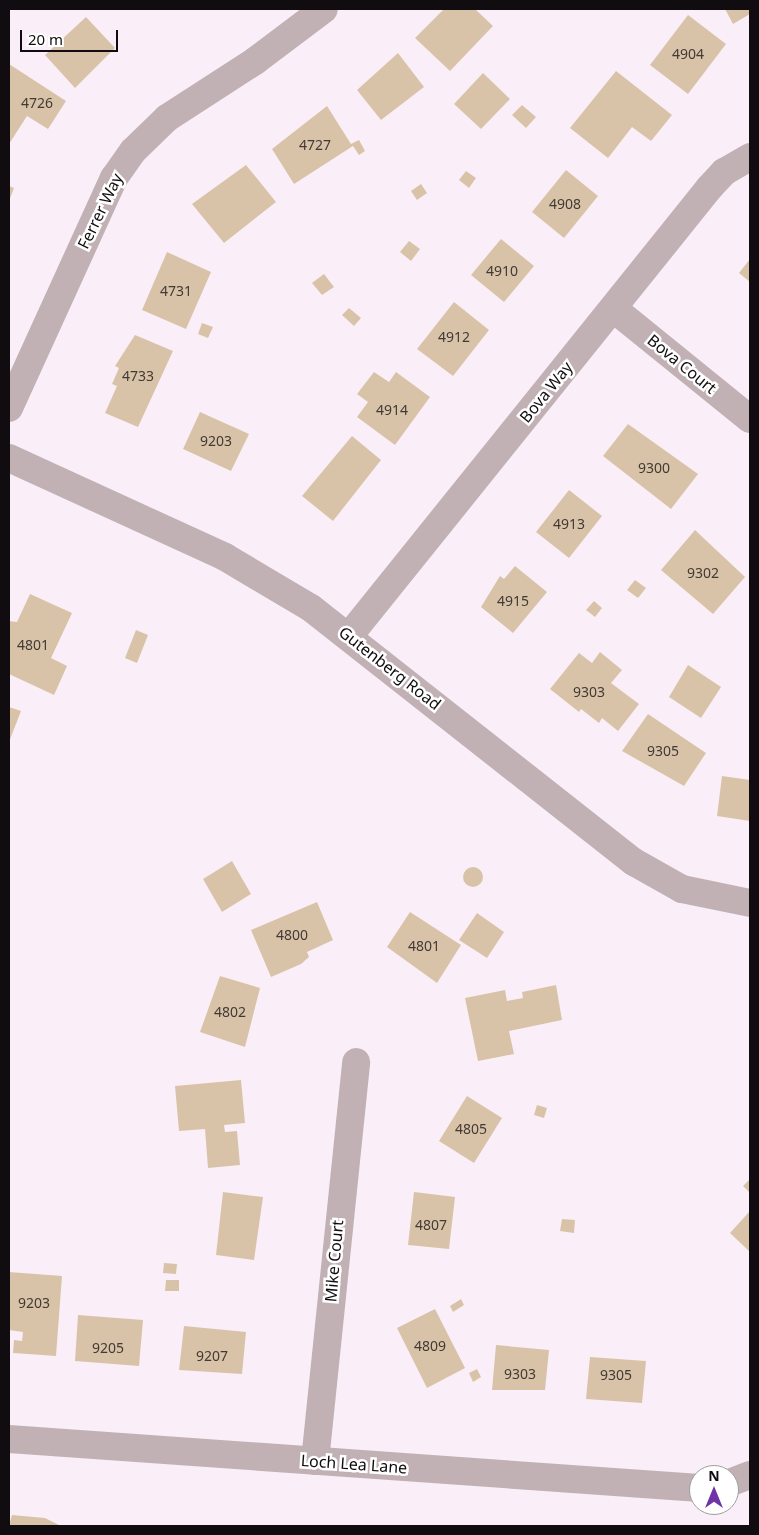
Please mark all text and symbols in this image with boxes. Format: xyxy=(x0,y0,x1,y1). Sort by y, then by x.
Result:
scale bar xyxy=(22,20,120,52)
text: 20 m xyxy=(28,29,63,49)
house number: 4904 xyxy=(672,46,704,62)
house number: 4726 xyxy=(21,95,53,111)
house number: 4727 xyxy=(299,137,331,153)
street label: Ferrer Way xyxy=(73,170,127,252)
house number: 4908 xyxy=(549,196,581,212)
house number: 4910 xyxy=(486,263,518,279)
house number: 4731 xyxy=(160,283,192,299)
house number: 4912 xyxy=(438,329,470,345)
street label: Bova Court xyxy=(644,330,720,398)
street label: Bova Way xyxy=(516,358,576,426)
house number: 4733 xyxy=(122,368,154,384)
house number: 4914 xyxy=(376,402,408,418)
house number: 9203 xyxy=(200,433,232,449)
house number: 9300 xyxy=(638,460,670,476)
house number: 4913 xyxy=(553,516,585,532)
house number: 9302 xyxy=(687,565,719,581)
house number: 4915 xyxy=(497,593,529,609)
street label: Gutenberg Road xyxy=(335,622,445,714)
house number: 4801 xyxy=(17,637,49,653)
house number: 9303 xyxy=(573,684,605,700)
house number: 9305 xyxy=(647,743,679,759)
house number: 4800 xyxy=(276,927,308,943)
house number: 4801 xyxy=(408,938,440,954)
house number: 4802 xyxy=(214,1004,246,1020)
house number: 4805 xyxy=(455,1121,487,1137)
house number: 4807 xyxy=(415,1217,447,1233)
street label: Mike Court xyxy=(321,1219,347,1303)
house number: 9203 xyxy=(18,1295,50,1311)
house number: 4809 xyxy=(414,1338,446,1354)
house number: 9205 xyxy=(92,1340,124,1356)
house number: 9207 xyxy=(196,1348,228,1364)
house number: 9303 xyxy=(504,1366,536,1382)
house number: 9305 xyxy=(600,1367,632,1383)
street label: Loch Lea Lane xyxy=(300,1451,408,1477)
north arrow xyxy=(689,1465,739,1515)
text: N xyxy=(708,1466,720,1485)

